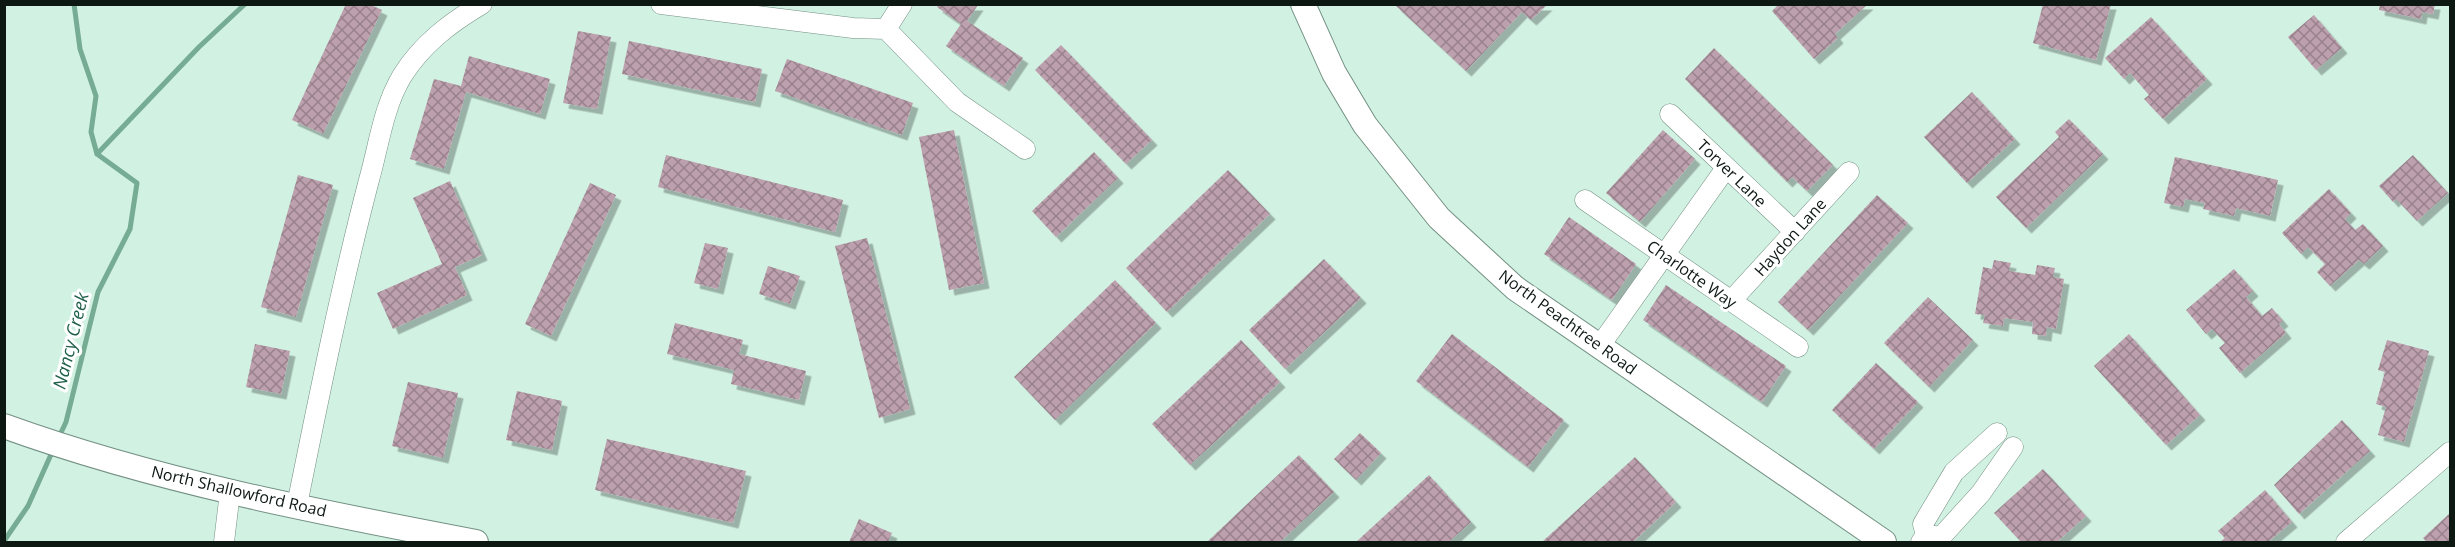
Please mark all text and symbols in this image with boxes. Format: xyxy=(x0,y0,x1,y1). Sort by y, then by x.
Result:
street label: Torver Lane xyxy=(1692,134,1772,212)
street label: Haydon Lane xyxy=(1749,193,1831,281)
street label: Charlotte Way xyxy=(1643,235,1742,314)
street label: North Peachtree Road xyxy=(1495,264,1641,380)
water label: Nancy Creek xyxy=(46,289,94,392)
street label: North Shallowford Road xyxy=(149,460,329,522)

